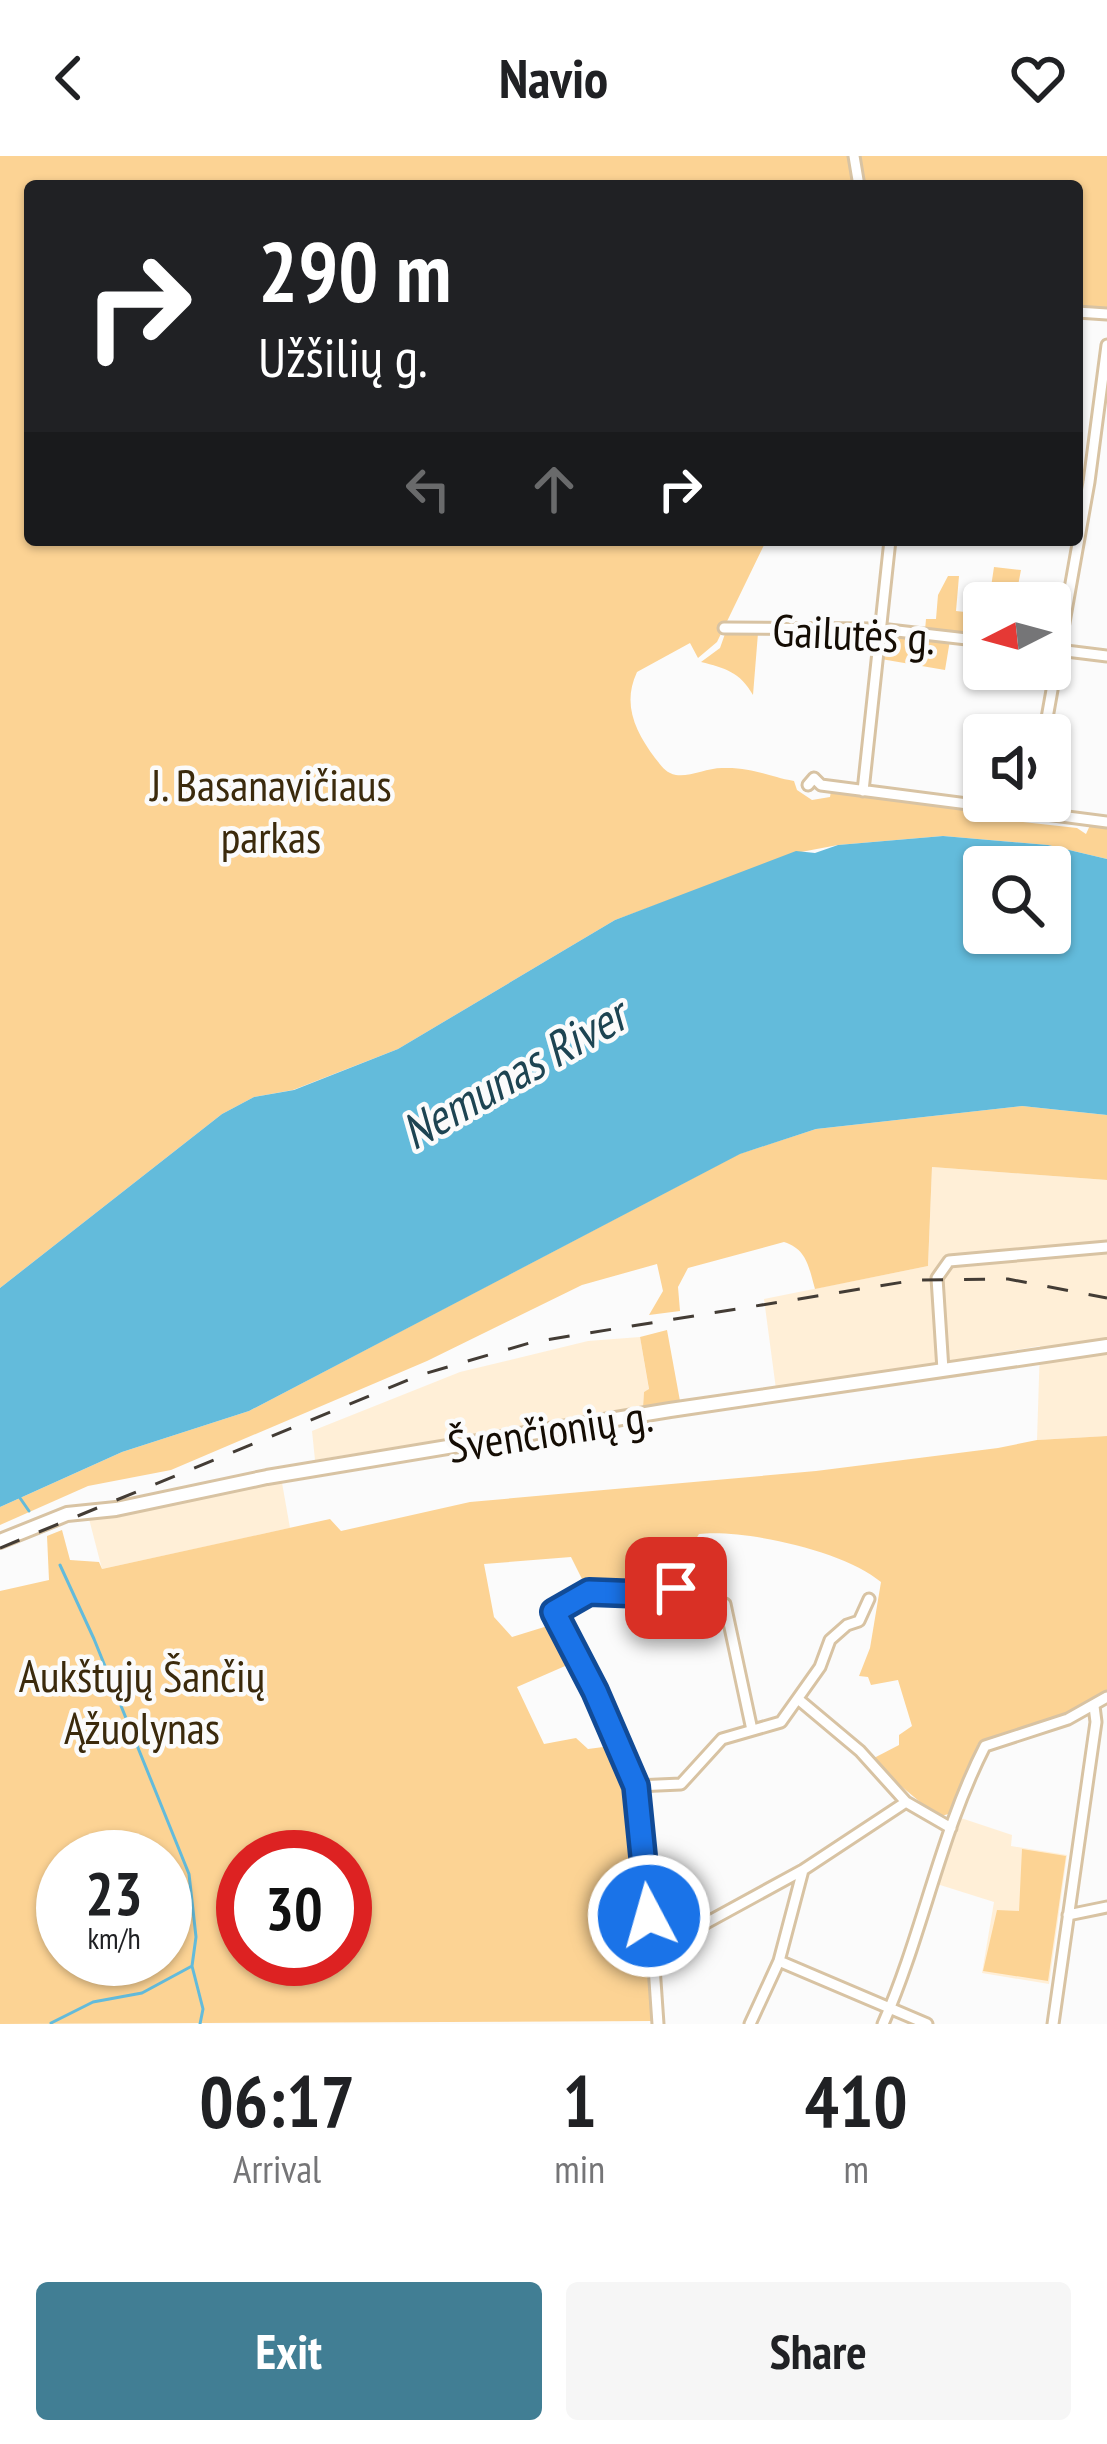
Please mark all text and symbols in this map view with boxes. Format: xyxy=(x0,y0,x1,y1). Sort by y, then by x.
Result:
text: Navio xyxy=(499,43,608,113)
icon: back xyxy=(36,45,102,111)
icon: heart xyxy=(1005,45,1071,111)
text: 290 m xyxy=(258,216,451,325)
icon: right xyxy=(60,228,216,384)
text: Užšilių g. xyxy=(258,322,428,392)
icon: left xyxy=(395,456,461,522)
icon: ahead xyxy=(521,456,587,522)
icon: right xyxy=(647,456,713,522)
north arrow xyxy=(963,582,1071,690)
map controls xyxy=(963,582,1071,954)
street label: Gailutės g. xyxy=(771,600,937,666)
button: sound xyxy=(963,714,1071,822)
park label: J. Basanavičiaus parkas xyxy=(148,755,392,865)
button: search xyxy=(963,846,1071,954)
water label: Nemunas River xyxy=(389,981,642,1162)
street label: Švenčionių g. xyxy=(444,1385,656,1475)
pin xyxy=(625,1537,727,1639)
icon: arrive xyxy=(643,1555,709,1621)
park label: Aukštųjų Šančių Ąžuolynas xyxy=(19,1646,265,1756)
speed limit sign: 30 xyxy=(216,1830,372,1986)
position arrow xyxy=(586,1853,712,1979)
text: 23 xyxy=(85,1854,143,1932)
text: km/h xyxy=(87,1918,141,1957)
text: 06:17 xyxy=(199,2054,355,2147)
text: 1 xyxy=(563,2054,597,2147)
text: 410 xyxy=(804,2054,908,2147)
text: Arrival xyxy=(233,2143,321,2194)
text: min xyxy=(554,2143,605,2194)
text: m xyxy=(843,2143,869,2194)
button: Exit xyxy=(36,2282,542,2420)
button: Share xyxy=(566,2282,1071,2420)

